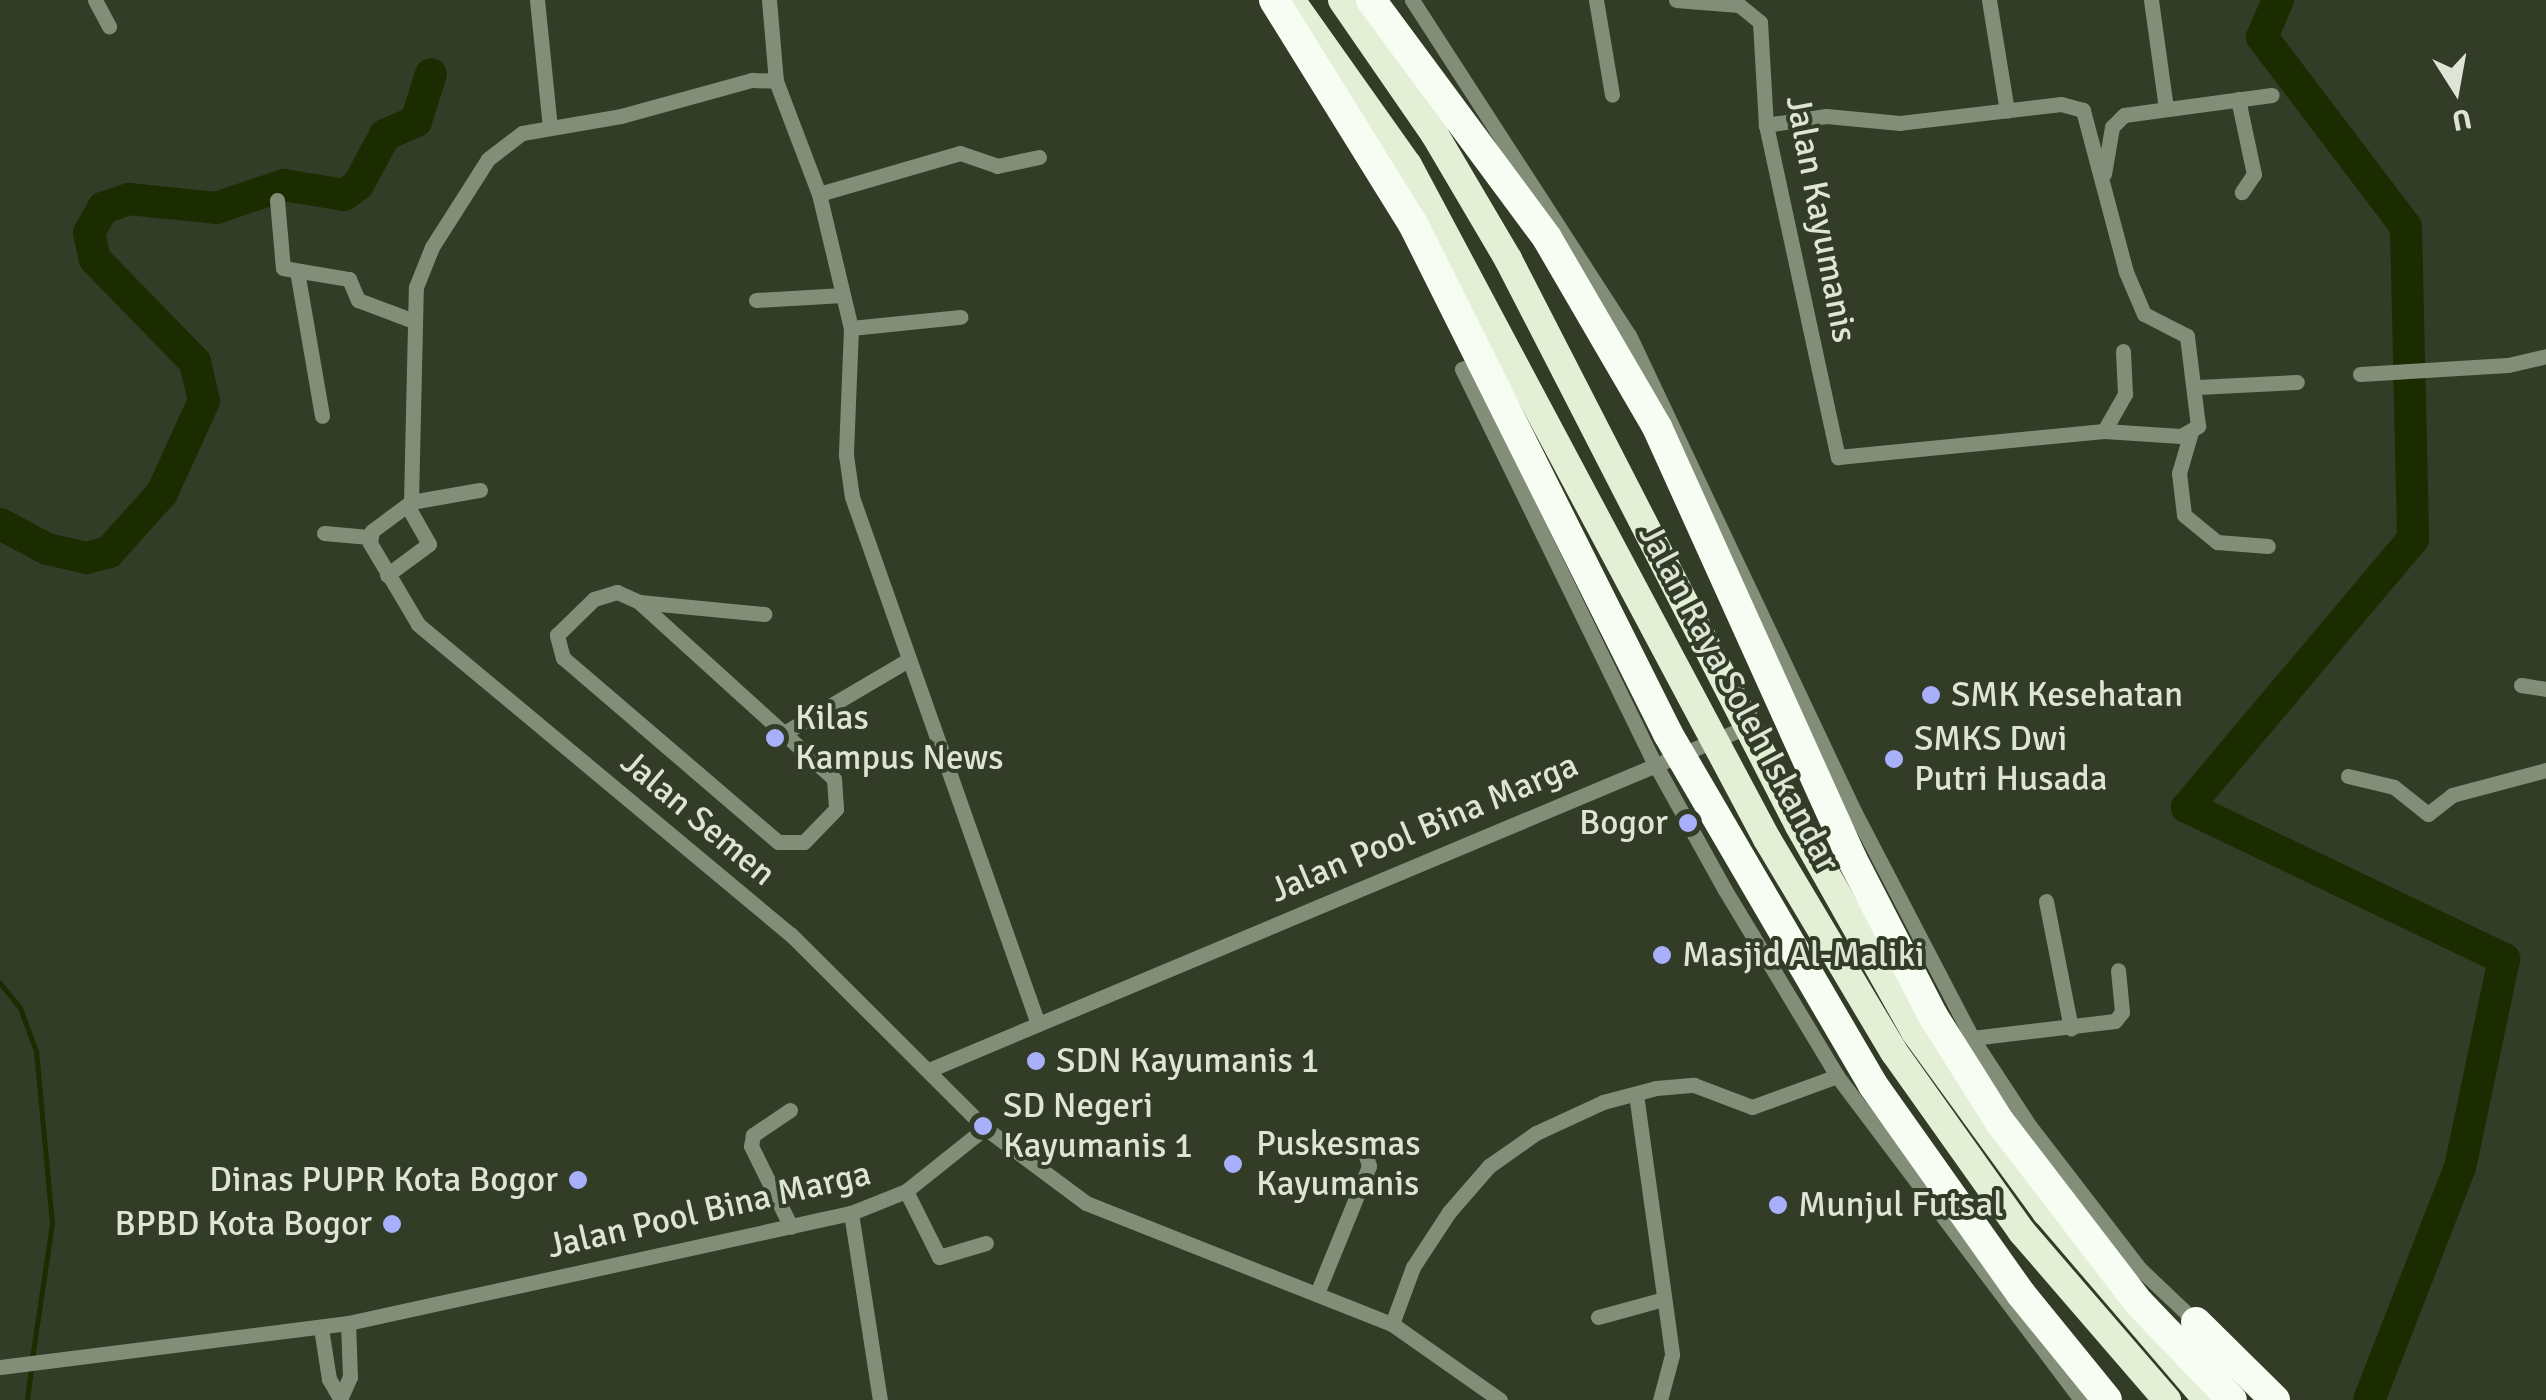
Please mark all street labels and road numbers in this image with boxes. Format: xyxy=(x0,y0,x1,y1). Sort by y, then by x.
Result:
street label: Jalan Kayumanis xyxy=(1776,92,1866,346)
street label: Jalan Raya Soleh Iskandar xyxy=(1629,517,1849,879)
street label: Jalan Semen xyxy=(612,741,784,895)
street label: Jalan Pool Bina Marga xyxy=(1264,744,1584,912)
street label: Jalan Pool Bina Marga xyxy=(543,1152,875,1268)

